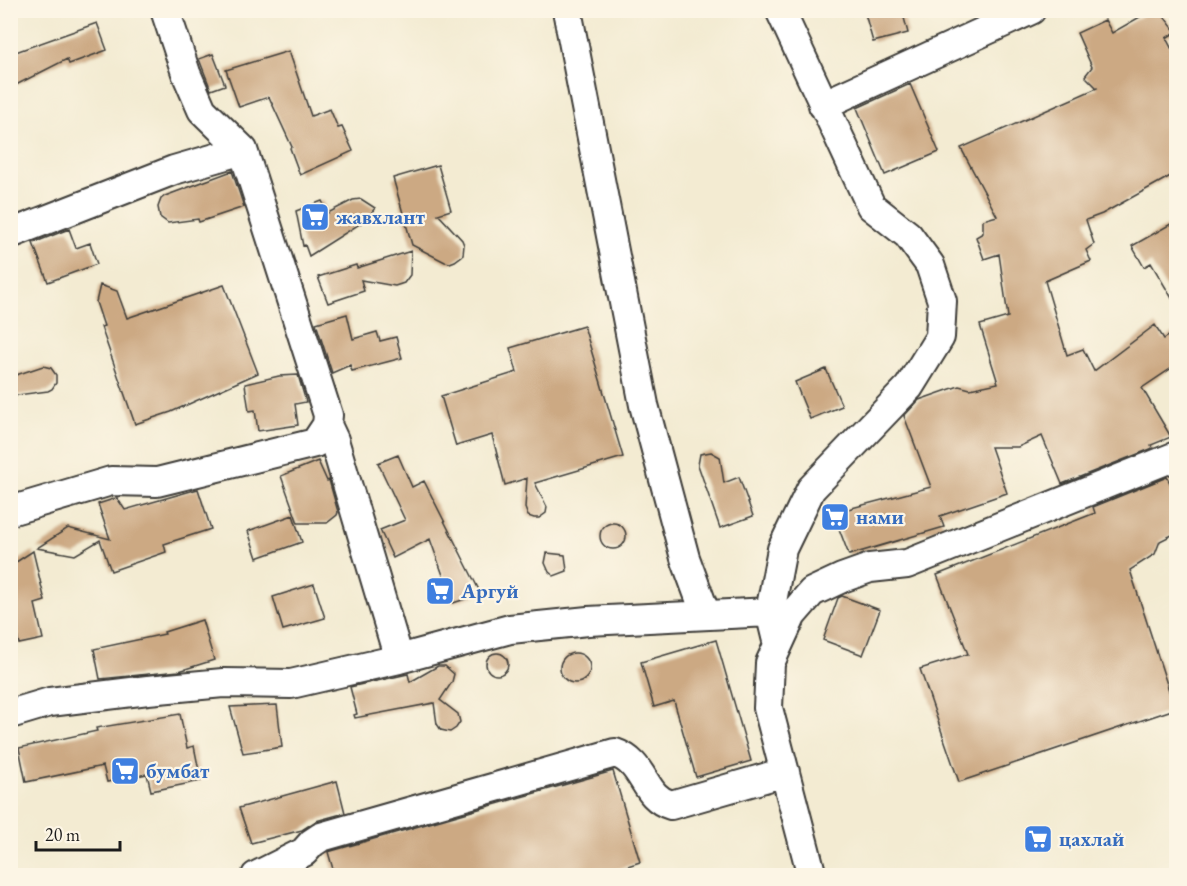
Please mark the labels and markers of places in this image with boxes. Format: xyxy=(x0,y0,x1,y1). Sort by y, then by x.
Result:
supermarket icon: жавхлант xyxy=(299,201,331,233)
place label: жавхлант xyxy=(336,203,425,230)
supermarket icon: нами xyxy=(819,501,851,533)
place label: нами xyxy=(856,503,904,530)
supermarket icon: Аргуй xyxy=(424,575,456,607)
place label: Аргуй xyxy=(460,577,518,604)
supermarket icon: бумбат xyxy=(109,755,141,787)
place label: бумбат xyxy=(146,757,210,784)
supermarket icon: цахлай xyxy=(1022,823,1054,855)
place label: цахлай xyxy=(1059,825,1124,852)

